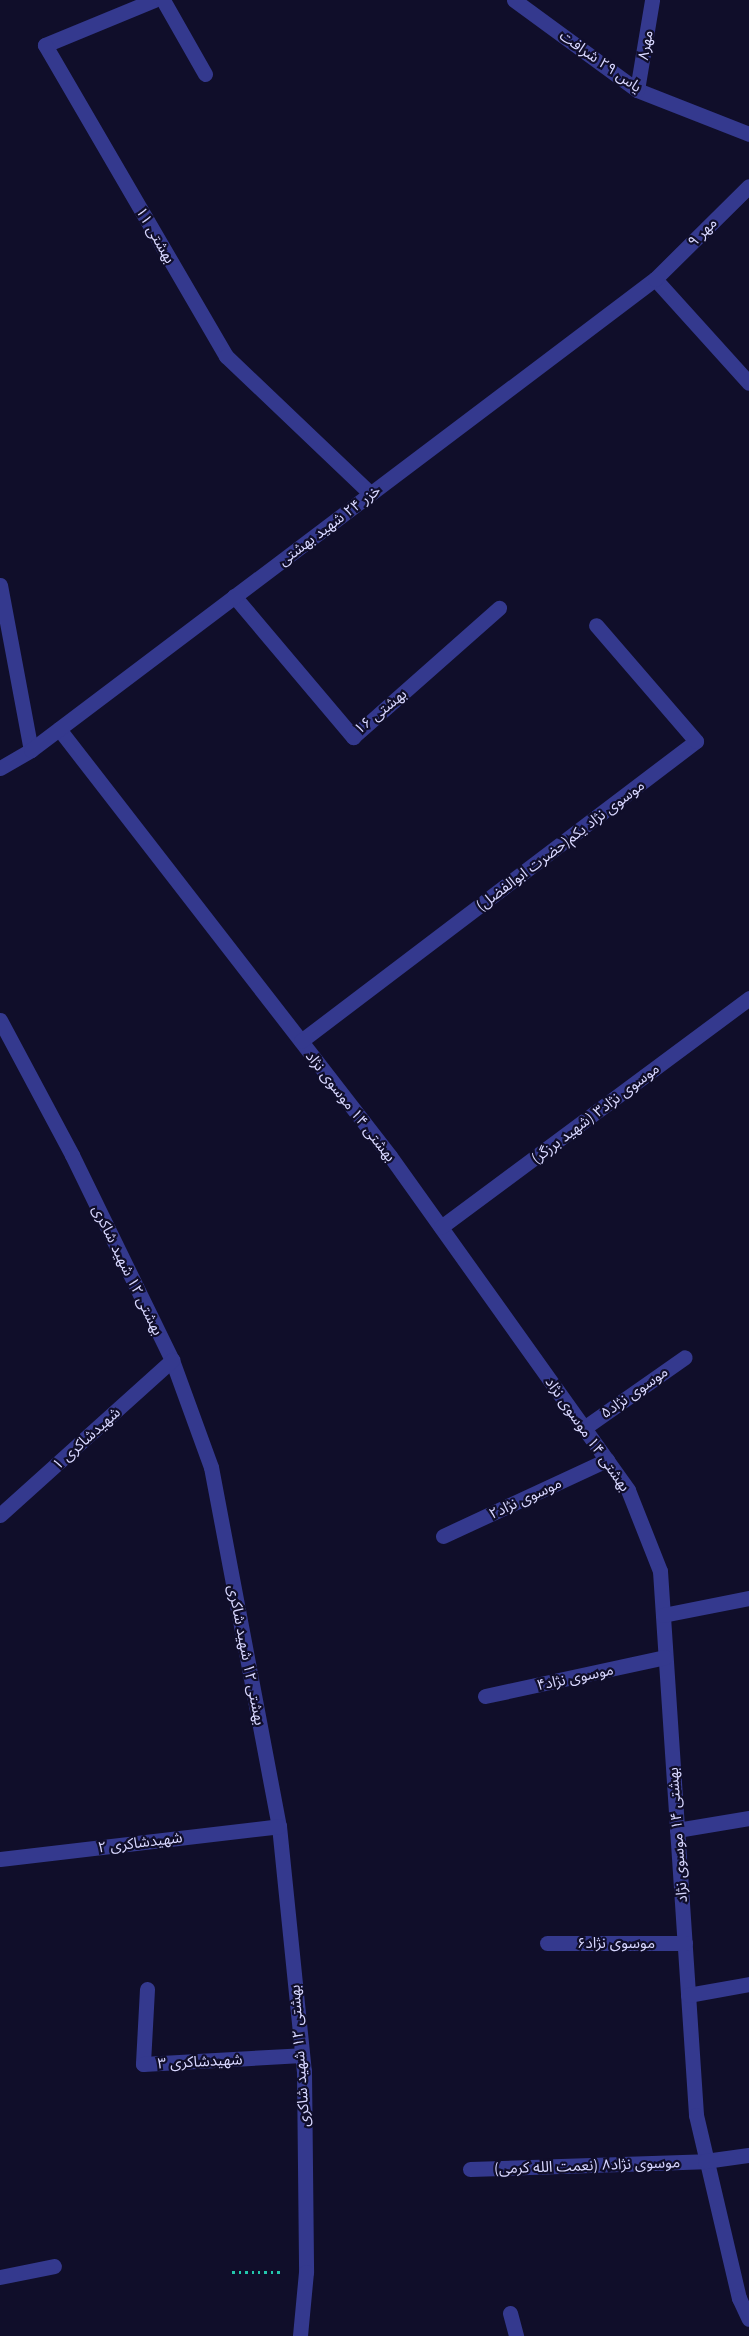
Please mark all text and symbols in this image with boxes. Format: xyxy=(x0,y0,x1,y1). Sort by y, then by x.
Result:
street label: یاس ۲۹ شرافت xyxy=(557,26,645,96)
street label: مهر۸ xyxy=(634,29,656,61)
street label: بهشتی ۱۱ xyxy=(133,204,179,266)
street label: مهر ۹ xyxy=(684,214,720,250)
street label: خزر ۲۴ شهید بهشتی xyxy=(274,481,384,569)
street label: بهشتی ۱۶ xyxy=(350,684,410,738)
street label: موسوی نژاد یکم(حضرت ابوالفضل) xyxy=(472,776,648,914)
street label: بهشتی ۱۴ موسوی نژاد xyxy=(302,1047,400,1165)
street label: موسوی نژاد۳ (شهید برزگر) xyxy=(527,1059,663,1167)
street label: بهشتی ۱۲ شهید شاکری xyxy=(89,1202,167,1338)
street label: موسوی نژاد۵ xyxy=(597,1362,671,1422)
street label: بهشتی ۱۴ موسوی نژاد xyxy=(542,1373,634,1495)
street label: شهیدشاکری ۱ xyxy=(48,1403,124,1473)
street label: موسوی نژاد۲ xyxy=(486,1473,564,1523)
street label: بهشتی ۱۲ شهید شاکری xyxy=(225,1583,269,1727)
street label: موسوی نژاد۴ xyxy=(535,1660,615,1694)
street label: بهشتی ۱۴ موسوی نژاد xyxy=(663,1767,691,1903)
street label: شهیدشاکری ۲ xyxy=(97,1828,183,1856)
street label: موسوی نژاد۶ xyxy=(577,1934,655,1952)
street label: بهشتی ۱۲ شهید شاکری xyxy=(285,1984,313,2128)
street label: شهیدشاکری ۳ xyxy=(157,2050,243,2072)
street label: موسوی نژاد۸ (نعمت الله کرمی) xyxy=(494,2153,680,2177)

